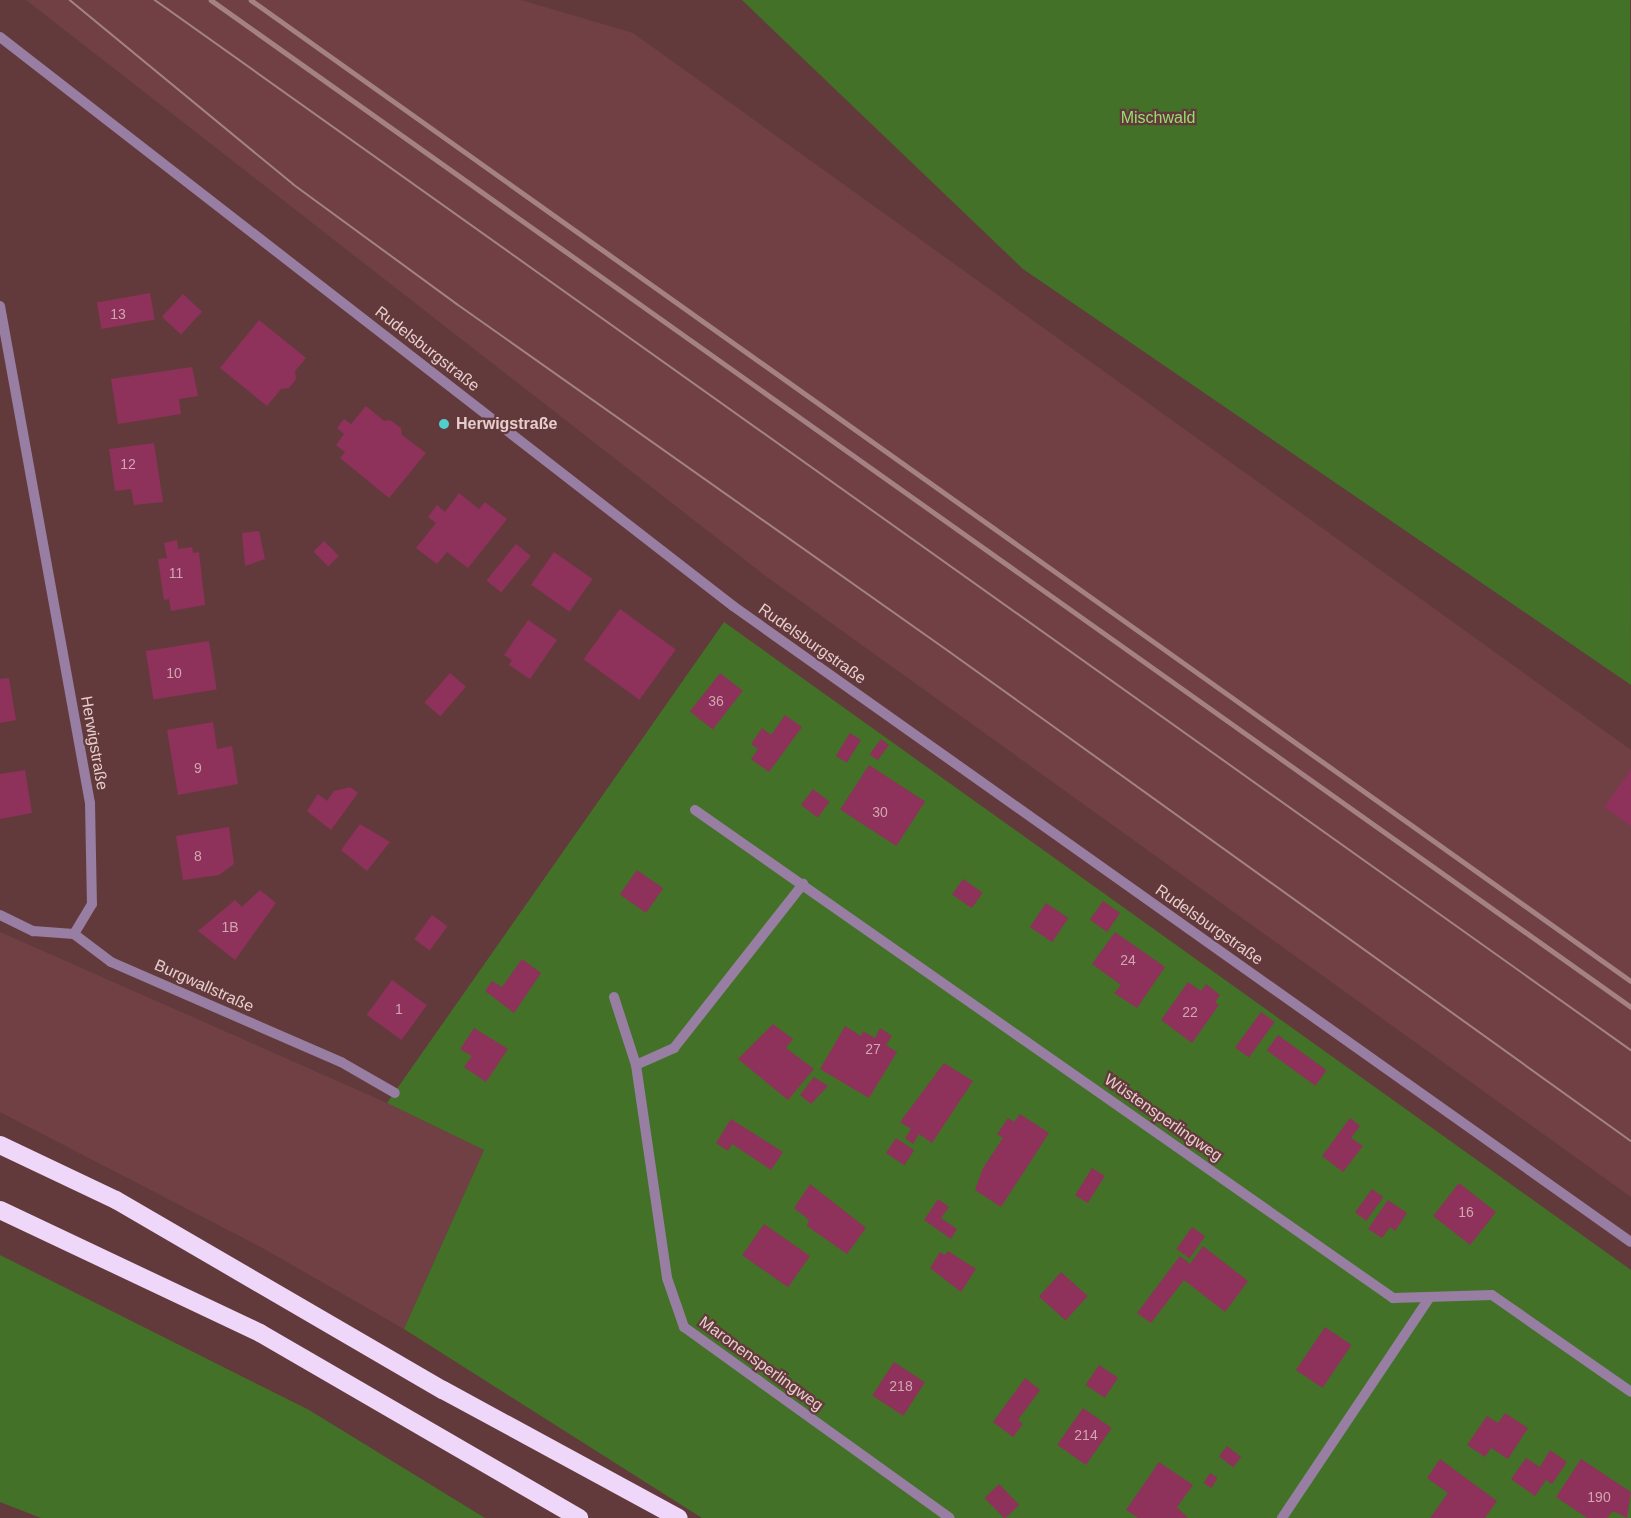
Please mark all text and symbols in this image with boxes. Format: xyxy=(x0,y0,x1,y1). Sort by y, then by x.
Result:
park label: Mischwald xyxy=(1121,108,1195,128)
street label: Rudelsburgstraße xyxy=(371,302,483,396)
house number: 13 xyxy=(110,306,126,322)
place label: Herwigstraße xyxy=(456,414,557,434)
marker: Herwigstraße xyxy=(437,417,451,431)
house number: 12 xyxy=(120,456,136,472)
house number: 11 xyxy=(169,565,183,581)
street label: Rudelsburgstraße xyxy=(754,600,870,688)
house number: 10 xyxy=(166,665,182,681)
house number: 36 xyxy=(708,693,724,709)
street label: Herwigstraße xyxy=(76,694,112,792)
house number: 9 xyxy=(194,760,202,776)
house number: 30 xyxy=(872,804,888,820)
house number: 8 xyxy=(194,848,202,864)
street label: Rudelsburgstraße xyxy=(1151,881,1267,969)
house number: 1B xyxy=(221,919,239,935)
house number: 24 xyxy=(1120,952,1136,968)
street label: Burgwallstraße xyxy=(151,956,257,1016)
house number: 1 xyxy=(395,1001,403,1017)
house number: 22 xyxy=(1182,1004,1198,1020)
house number: 27 xyxy=(865,1041,881,1057)
street label: Wüstensperlingweg xyxy=(1100,1070,1226,1166)
house number: 16 xyxy=(1458,1204,1474,1220)
street label: Maronensperlingweg xyxy=(695,1313,827,1415)
house number: 218 xyxy=(889,1378,913,1394)
house number: 214 xyxy=(1074,1427,1098,1443)
house number: 190 xyxy=(1587,1489,1611,1505)

